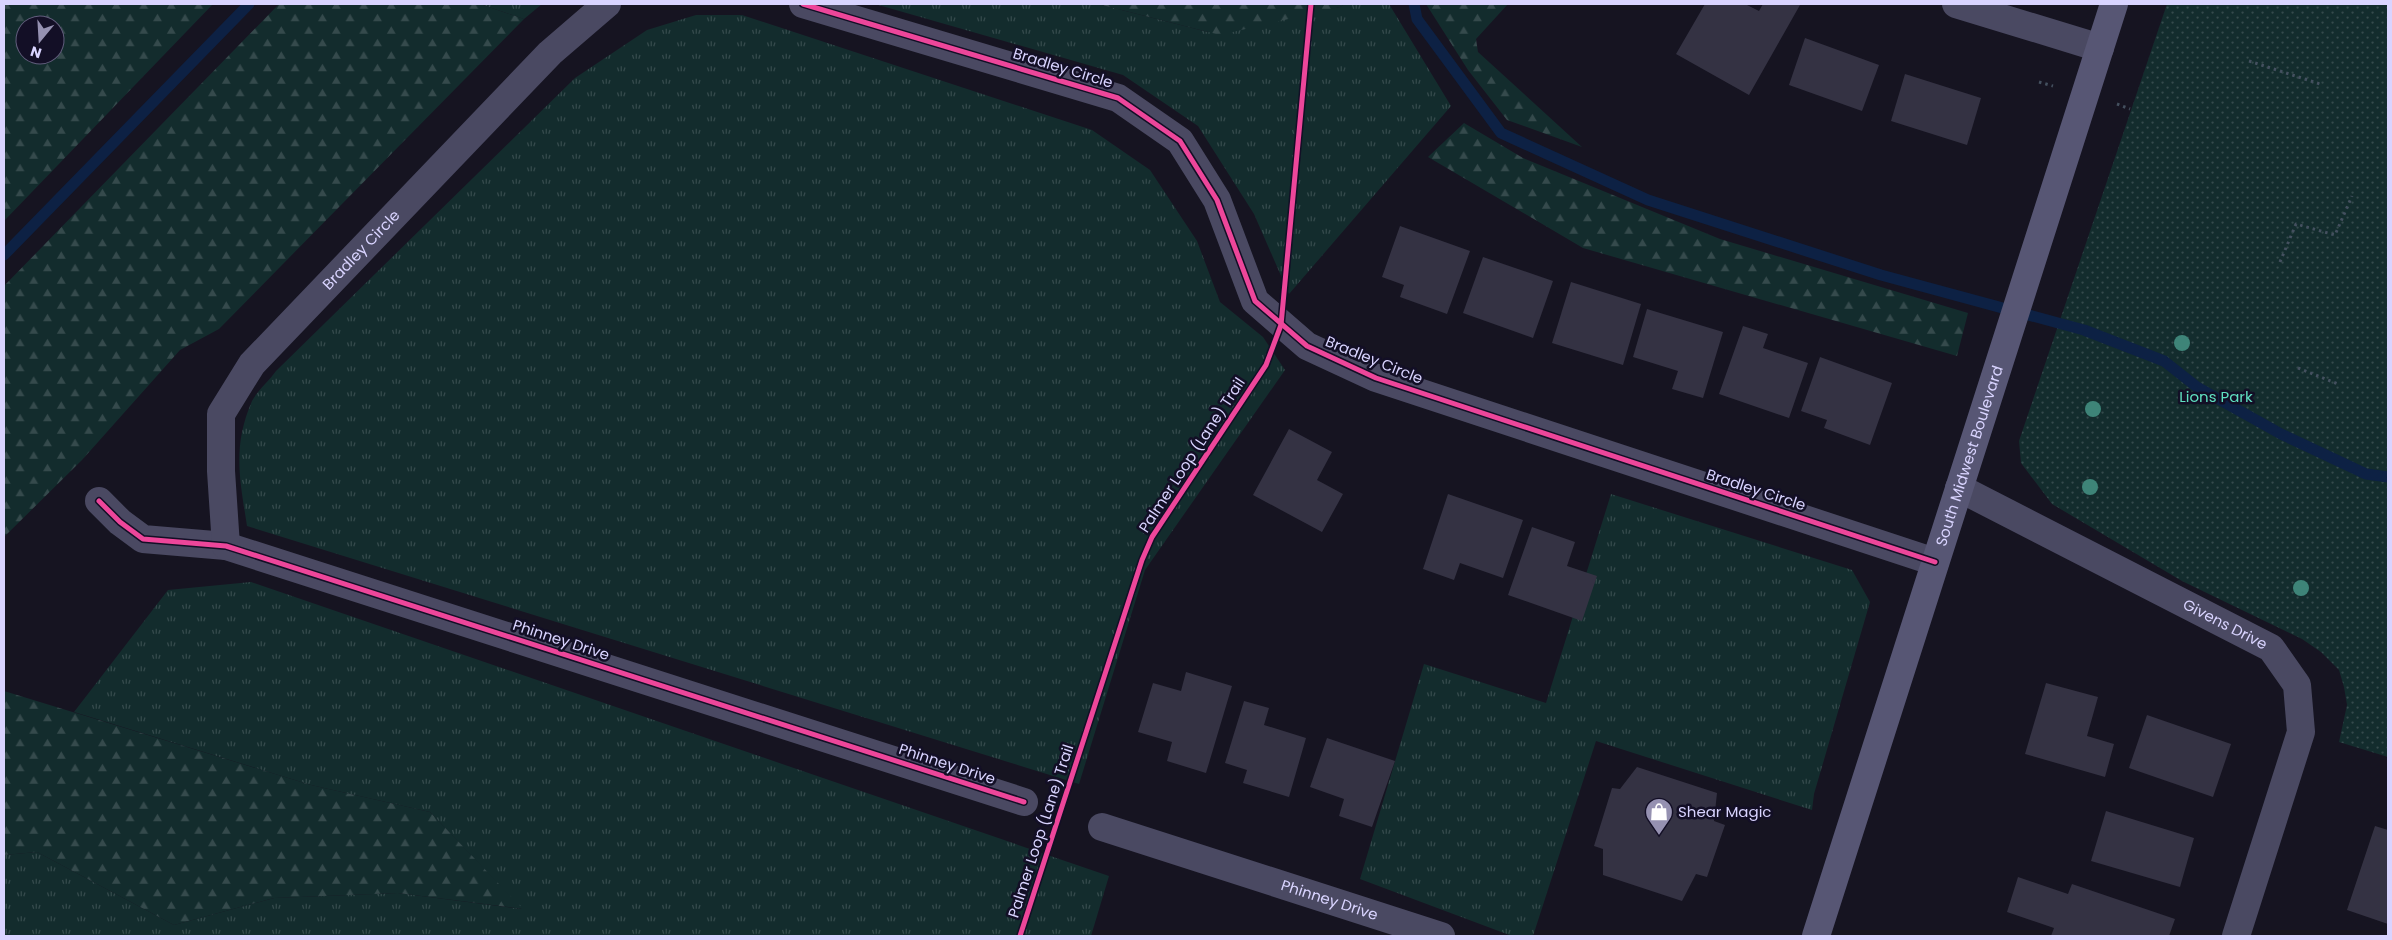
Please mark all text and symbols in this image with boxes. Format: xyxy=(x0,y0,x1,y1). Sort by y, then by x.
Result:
north arrow xyxy=(15,15,65,65)
text: N xyxy=(28,41,44,64)
street label: Bradley Circle xyxy=(1011,42,1116,93)
street label: Bradley Circle xyxy=(318,205,404,294)
street label: Bradley Circle xyxy=(1322,330,1426,389)
street label: South Midwest Boulevard xyxy=(1930,363,2008,549)
street label: Palmer Loop (Lane) Trail xyxy=(1133,373,1250,536)
park label: Lions Park xyxy=(2179,386,2253,407)
street label: Bradley Circle xyxy=(1704,464,1809,515)
street label: Givens Drive xyxy=(2179,594,2271,654)
street label: Phinney Drive xyxy=(510,614,612,665)
street label: Phinney Drive xyxy=(896,738,998,789)
street label: Palmer Loop (Lane) Trail xyxy=(1003,741,1078,920)
shop icon: Shear Magic xyxy=(1644,797,1674,836)
place label: Shear Magic xyxy=(1678,801,1771,822)
street label: Phinney Drive xyxy=(1279,874,1381,925)

